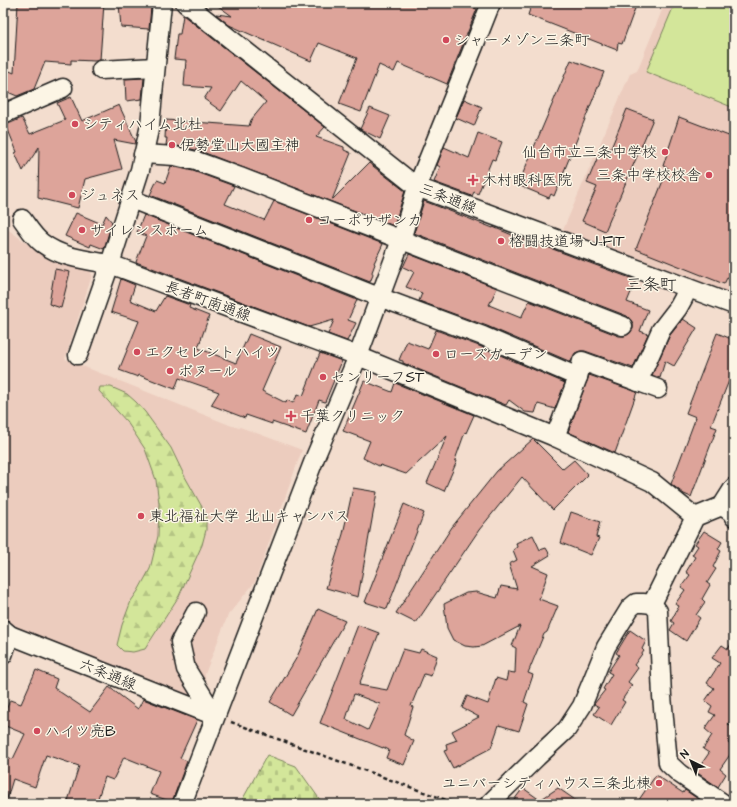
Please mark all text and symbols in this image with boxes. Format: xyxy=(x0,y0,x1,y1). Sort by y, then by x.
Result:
place label: シャーメゾン三条町 xyxy=(454,30,590,51)
marker: シャーメゾン三条町 xyxy=(441,35,451,45)
place label: シティハイム北杜 xyxy=(83,114,202,135)
marker: シティハイム北杜 xyxy=(70,119,80,129)
place label: 伊勢堂山大國主神 xyxy=(180,135,300,156)
marker: 伊勢堂山大國主神 xyxy=(167,140,177,150)
place label: 仙台市立三条中学校 xyxy=(522,142,657,163)
marker: 仙台市立三条中学校 xyxy=(660,147,670,157)
place label: 三条中学校校舎 xyxy=(596,165,701,186)
place label: 木村眼科医院 xyxy=(482,170,572,191)
marker: 三条中学校校舎 xyxy=(704,170,714,180)
marker: 木村眼科医院 xyxy=(467,174,479,186)
street label: 三条通線 xyxy=(416,178,480,219)
place label: ジュネス xyxy=(80,185,140,206)
marker: ジュネス xyxy=(67,190,77,200)
place label: コーポサザンカ xyxy=(317,210,422,231)
marker: コーポサザンカ xyxy=(304,215,314,225)
place label: サイレンスホーム xyxy=(90,220,209,241)
marker: サイレンスホーム xyxy=(77,225,87,235)
place label: 格闘技道場 J-FIT xyxy=(509,231,625,252)
marker: 格闘技道場 J-FIT xyxy=(496,236,506,246)
district label: 三条町 xyxy=(626,273,677,297)
street label: 長者町南通線 xyxy=(162,276,254,327)
place label: エクセレントハイツ xyxy=(145,342,280,363)
place label: ローズガーデン xyxy=(444,344,548,365)
marker: エクセレントハイツ xyxy=(132,347,142,357)
marker: ローズガーデン xyxy=(431,349,441,359)
place label: ボヌール xyxy=(178,361,237,382)
marker: ボヌール xyxy=(165,366,175,376)
place label: センリーフST xyxy=(331,367,425,388)
marker: センリーフST xyxy=(318,372,328,382)
place label: 千葉クリニック xyxy=(300,406,405,427)
marker: 千葉クリニック xyxy=(285,410,297,422)
place label: 東北福祉大学 北山キャンパス xyxy=(149,506,349,527)
marker: 東北福祉大学 北山キャンパス xyxy=(136,511,146,521)
street label: 六条通線 xyxy=(76,653,140,695)
place label: ハイツ亮B xyxy=(45,721,116,742)
marker: ハイツ亮B xyxy=(32,726,42,736)
north arrow xyxy=(671,741,711,781)
text: N xyxy=(677,746,692,762)
place label: ユニバーシティハウス三条北棟 xyxy=(442,773,651,794)
marker: ユニバーシティハウス三条北棟 xyxy=(654,778,664,788)

